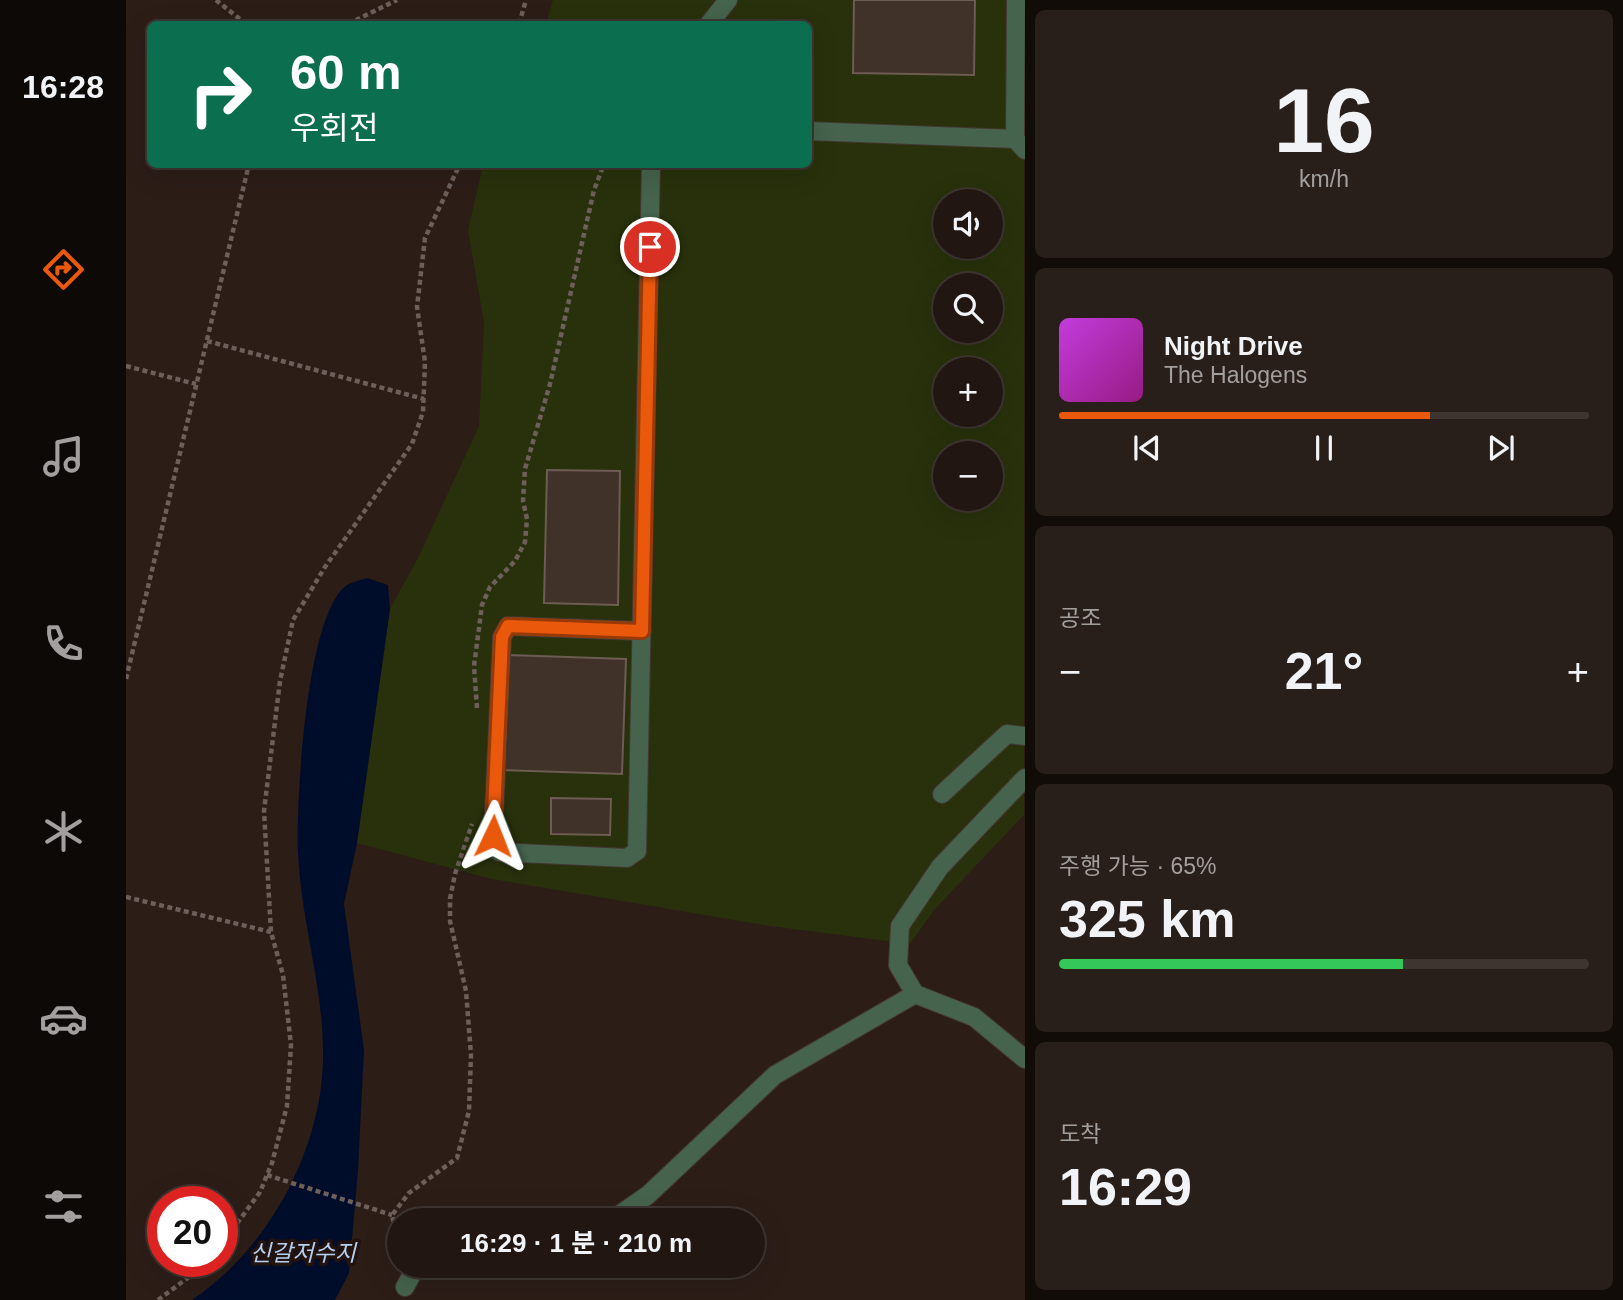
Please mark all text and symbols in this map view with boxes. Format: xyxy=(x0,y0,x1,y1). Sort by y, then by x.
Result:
text: 60 m xyxy=(290,45,402,99)
icon: right xyxy=(175,49,266,140)
text: 16:28 xyxy=(22,69,104,105)
text: 16 xyxy=(1273,70,1375,171)
text: 우회전 xyxy=(290,110,378,146)
text: km/h xyxy=(1299,166,1349,192)
map controls xyxy=(933,189,1003,511)
button: sound xyxy=(933,189,1003,259)
pin xyxy=(620,217,680,277)
icon: arrive xyxy=(631,228,669,266)
icon: directions xyxy=(39,245,88,294)
button: search xyxy=(933,273,1003,343)
text: Night Drive xyxy=(1164,331,1303,361)
button: + xyxy=(933,357,1003,427)
text: The Halogens xyxy=(1164,362,1307,388)
icon: previous xyxy=(1128,429,1166,467)
icon: pause xyxy=(1305,429,1343,467)
icon: next xyxy=(1482,429,1520,467)
icon: music xyxy=(39,432,88,481)
button: − xyxy=(933,441,1003,511)
text: 공조 xyxy=(1059,605,1101,631)
icon: phone xyxy=(39,619,88,668)
text: 21° xyxy=(1285,642,1363,700)
text: − xyxy=(1059,651,1081,693)
text: + xyxy=(1567,651,1589,693)
position arrow xyxy=(456,799,530,873)
icon: climate xyxy=(39,807,88,856)
text: 주행 가능 · 65% xyxy=(1059,853,1217,879)
text: 325 km xyxy=(1059,890,1235,948)
icon: car xyxy=(39,994,88,1043)
text: 도착 xyxy=(1059,1121,1101,1147)
text: 16:29 xyxy=(1059,1158,1192,1216)
icon: filters xyxy=(39,1182,88,1231)
speed limit sign: 20 xyxy=(147,1186,238,1277)
text: 16:29 · 1 분 · 210 m xyxy=(460,1228,692,1258)
water label: 신갈저수지 xyxy=(250,1240,358,1266)

